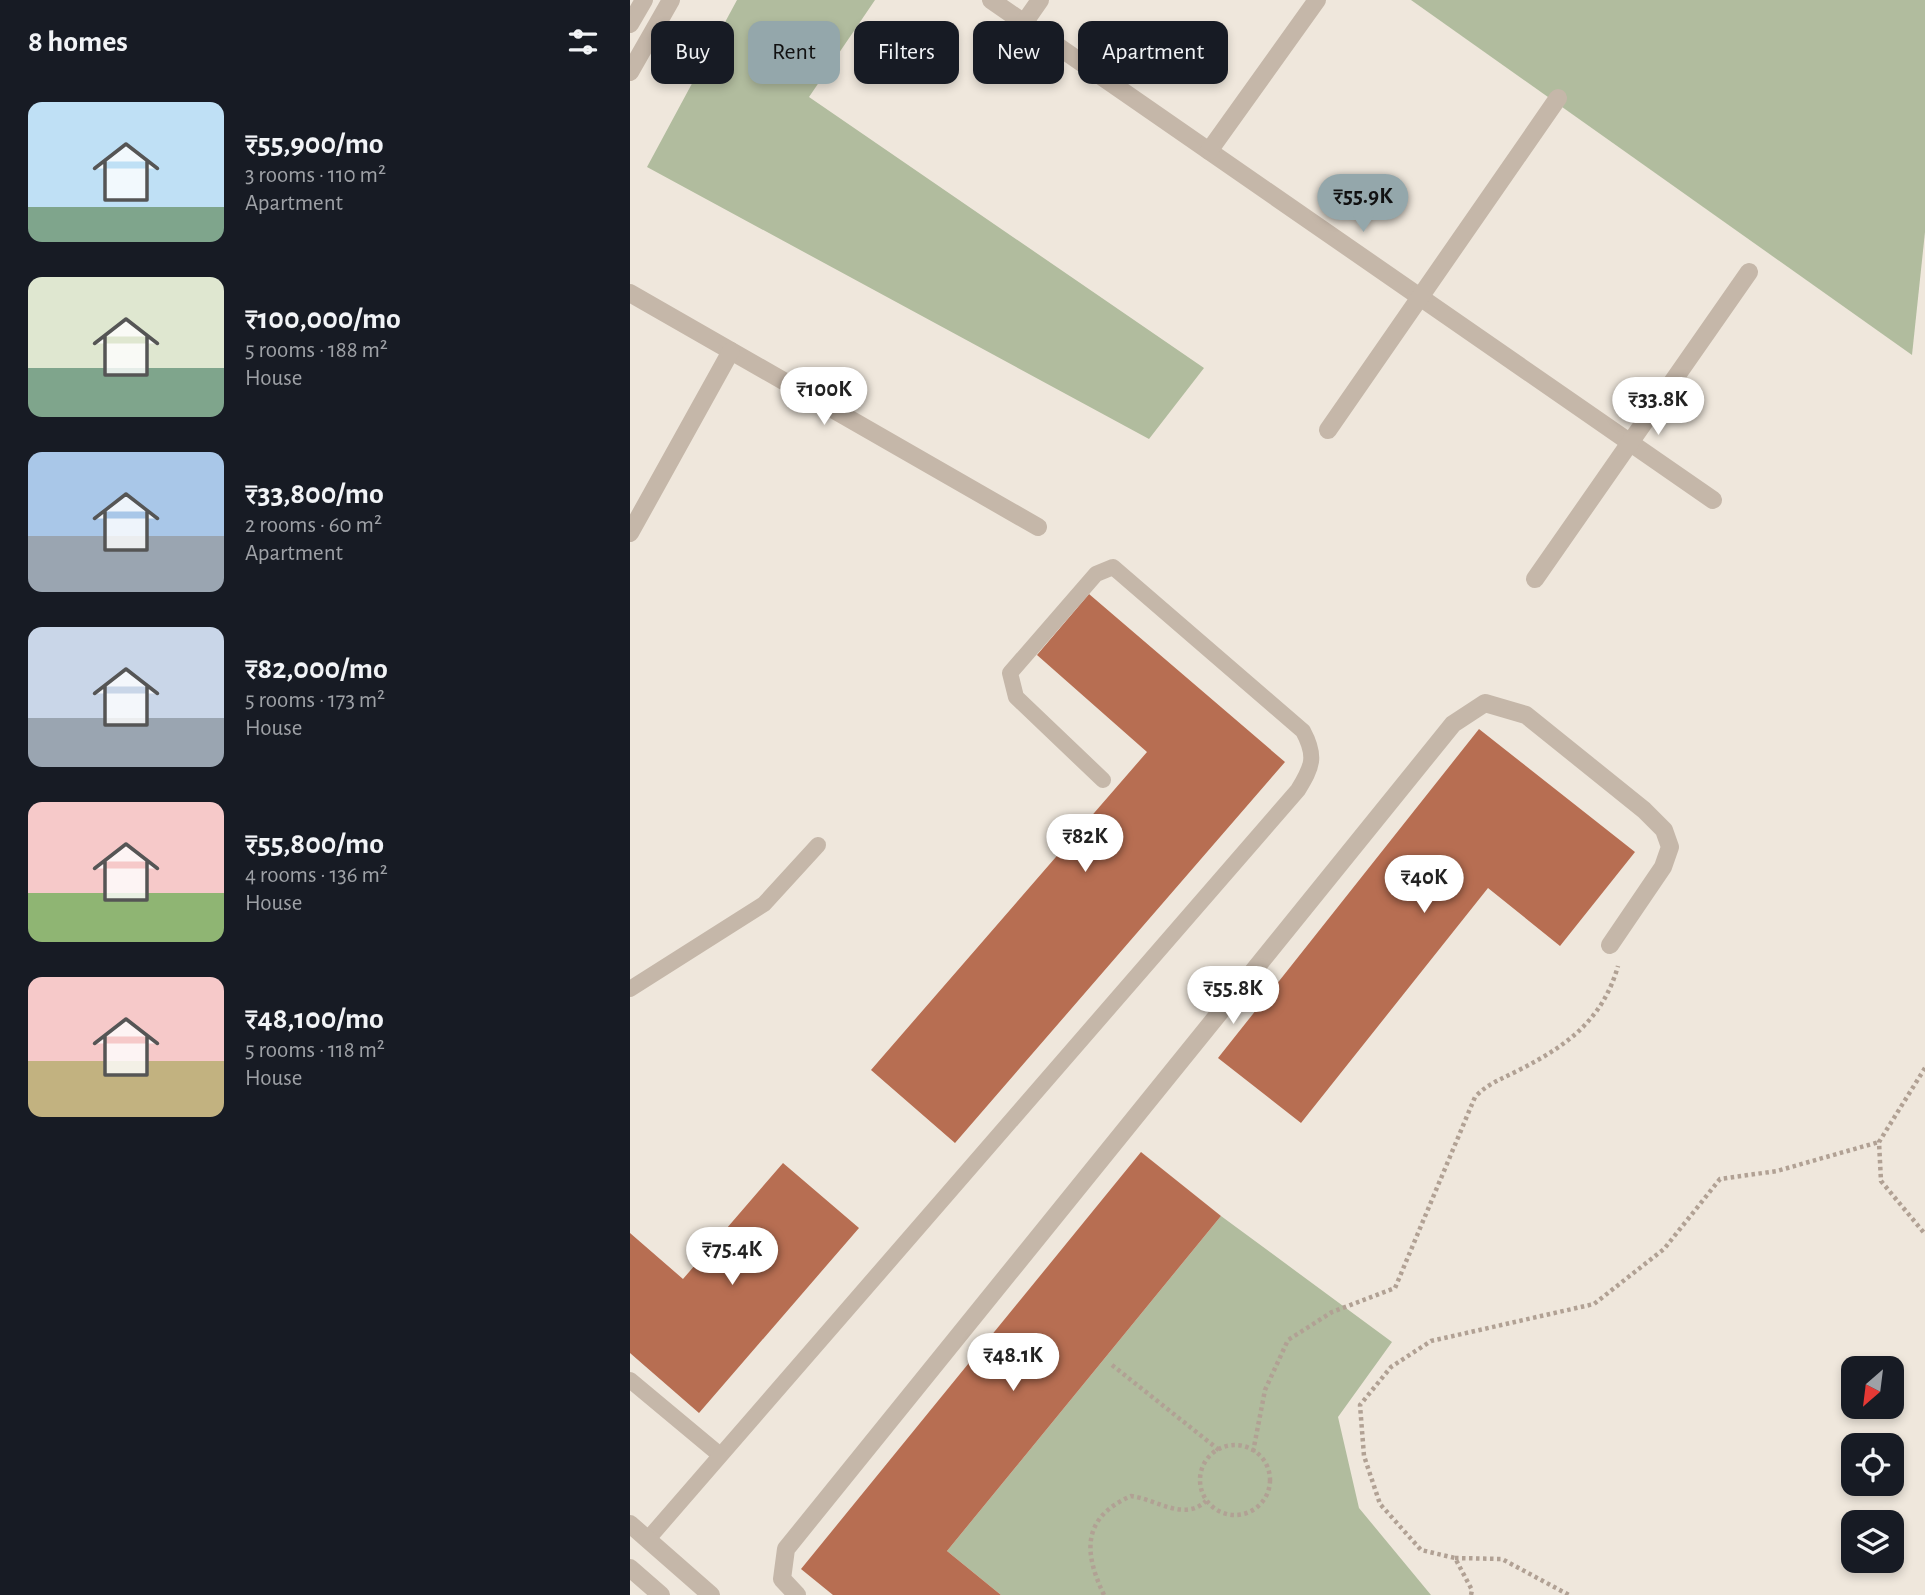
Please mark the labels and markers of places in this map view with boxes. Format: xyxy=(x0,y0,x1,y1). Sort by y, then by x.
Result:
pin: ₹55.9K xyxy=(1306,174,1420,234)
pin: ₹100K xyxy=(775,368,873,427)
pin: ₹33.8K xyxy=(1601,378,1715,437)
pin: ₹82K xyxy=(1044,814,1126,874)
pin: ₹40K xyxy=(1383,856,1465,915)
pin: ₹55.8K xyxy=(1176,967,1290,1026)
pin: ₹75.4K xyxy=(675,1228,789,1287)
pin: ₹48.1K xyxy=(956,1334,1070,1393)

